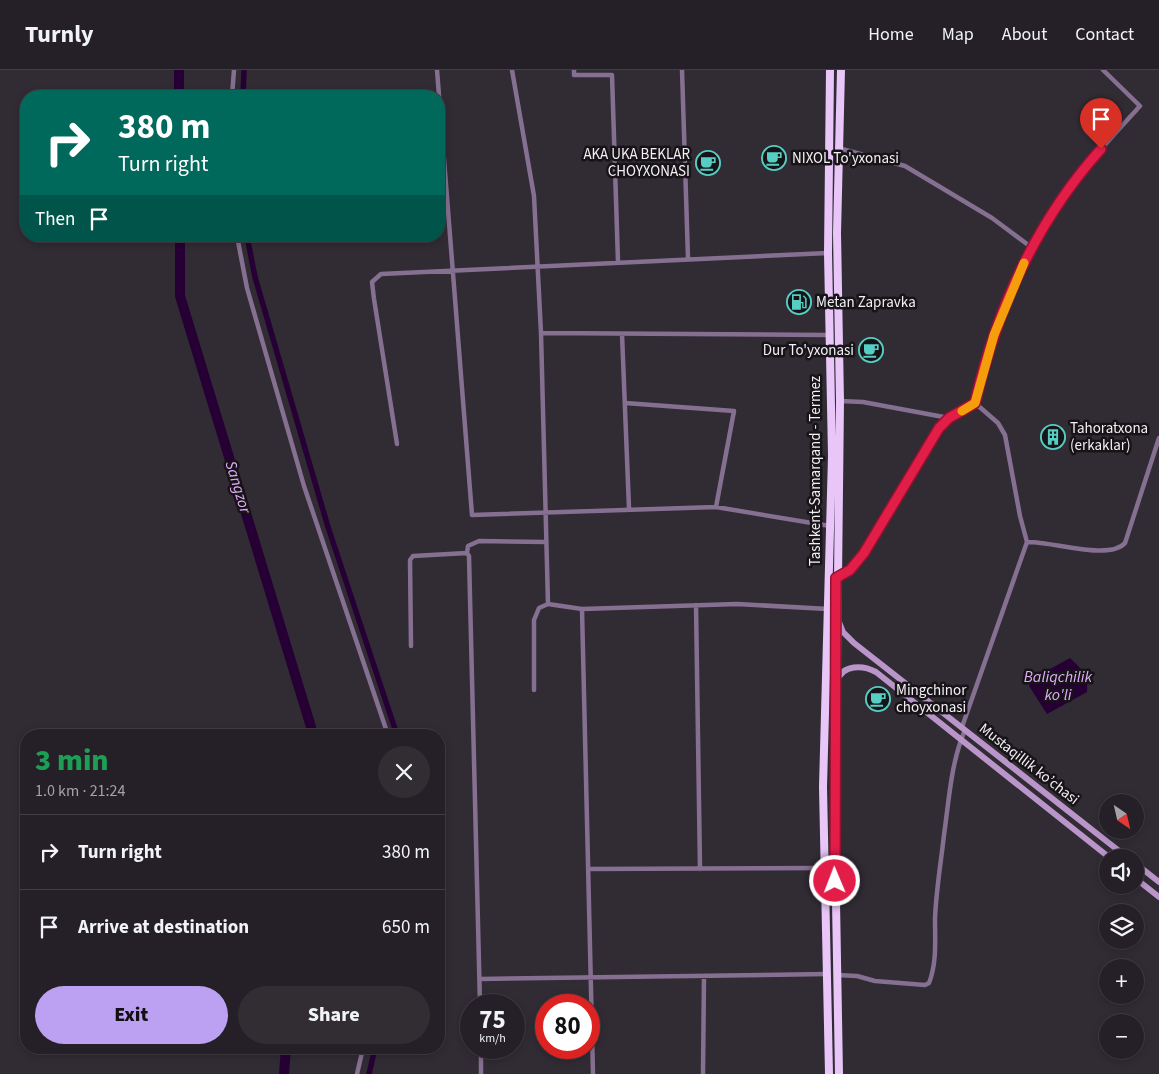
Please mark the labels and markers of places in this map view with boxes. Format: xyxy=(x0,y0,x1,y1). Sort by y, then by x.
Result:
pin xyxy=(1080,98,1122,149)
place label: AKA UKA BEKLAR CHOYXONASI xyxy=(583,144,690,182)
cafe icon: NIXOL To'yxonasi xyxy=(761,145,787,171)
place label: NIXOL To'yxonasi xyxy=(792,148,899,169)
cafe icon: AKA UKA BEKLAR CHOYXONASI xyxy=(695,150,721,176)
fuel station icon: Metan Zapravka xyxy=(786,289,812,315)
place label: Metan Zapravka xyxy=(816,292,916,313)
cafe icon: Dur To'yxonasi xyxy=(858,337,884,363)
place label: Dur To'yxonasi xyxy=(763,340,854,361)
place label: Tahoratxona (erkaklar) xyxy=(1070,418,1148,456)
building icon: Tahoratxona (erkaklar) xyxy=(1040,424,1066,450)
place label: Mingchinor choyxonasi xyxy=(896,680,967,718)
cafe icon: Mingchinor choyxonasi xyxy=(865,686,891,712)

